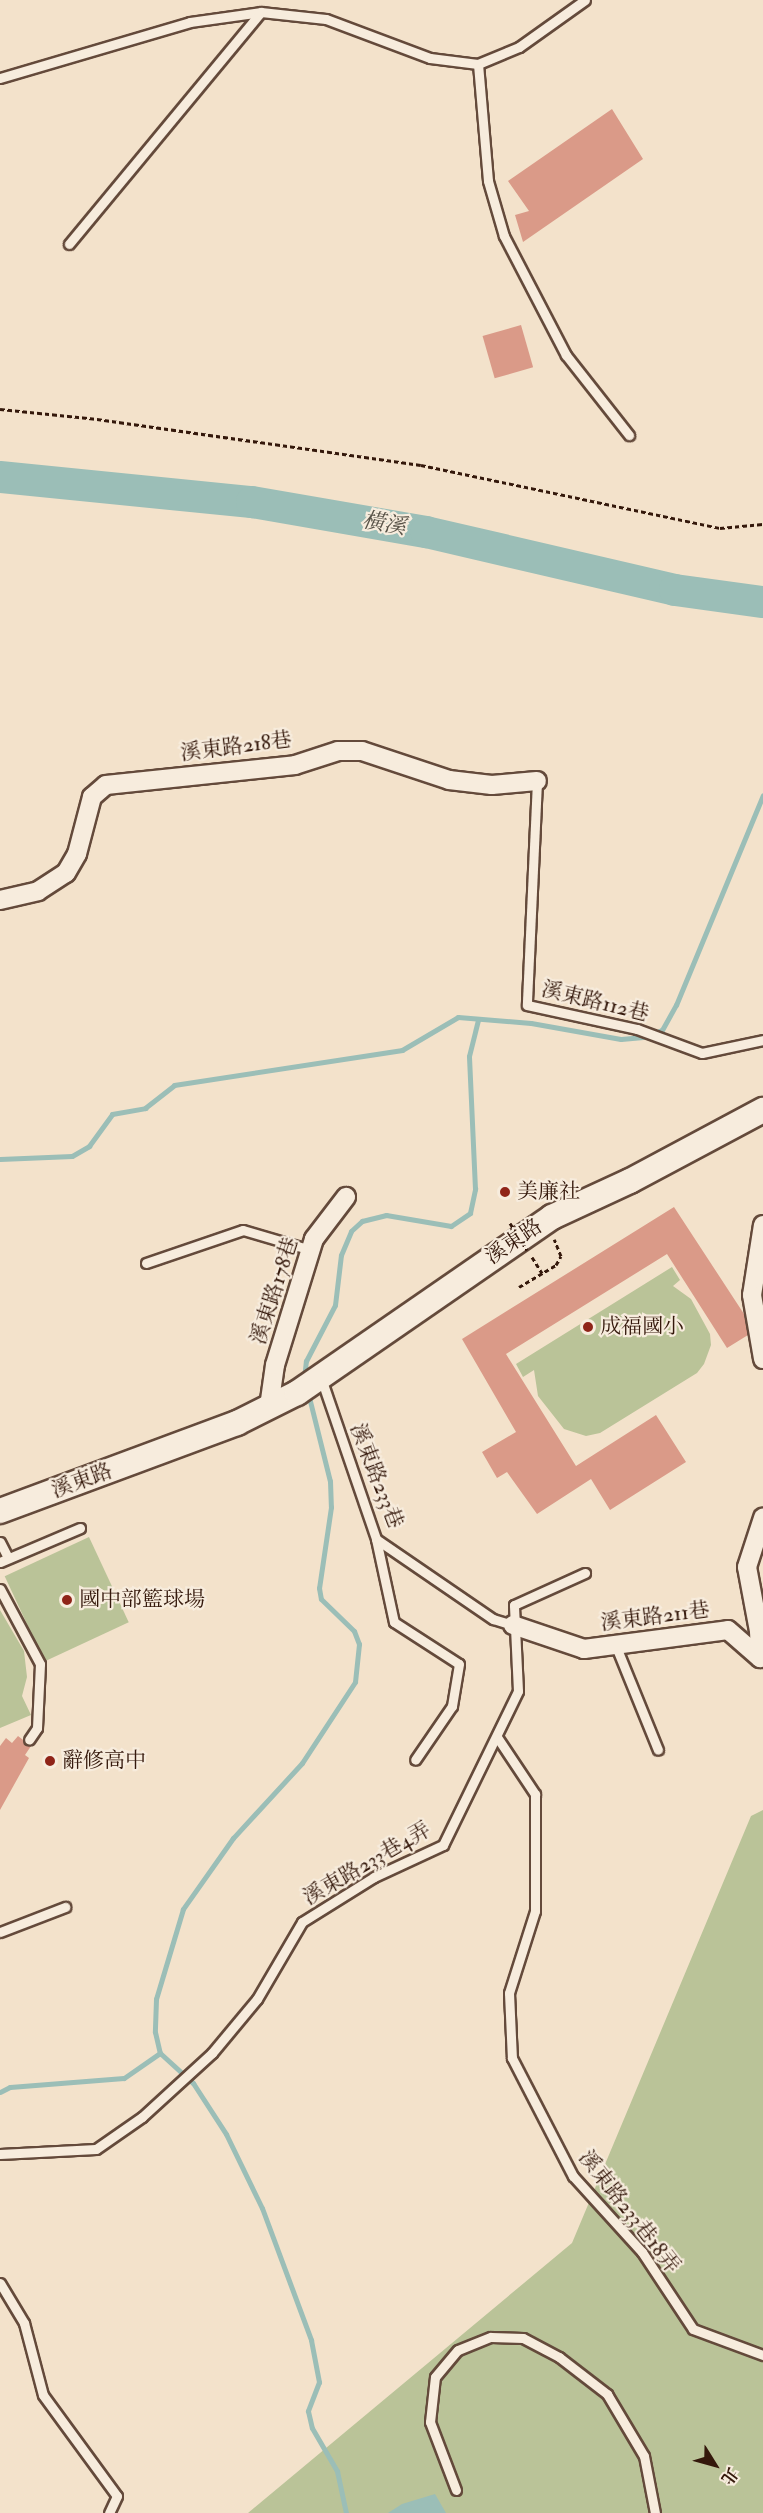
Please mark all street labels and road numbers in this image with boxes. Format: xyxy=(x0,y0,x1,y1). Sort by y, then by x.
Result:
street label: 溪東路218巷 xyxy=(179,728,293,766)
street label: 溪東路112巷 xyxy=(539,977,651,1027)
street label: 溪東路 xyxy=(481,1214,547,1270)
street label: 溪東路178巷 xyxy=(246,1234,304,1348)
street label: 溪東路233巷 xyxy=(344,1420,408,1532)
street label: 溪東路 xyxy=(48,1458,116,1504)
street label: 溪東路211巷 xyxy=(599,1598,711,1636)
street label: 溪東路233巷4弄 xyxy=(299,1817,435,1911)
street label: 溪東路233巷18弄 xyxy=(573,2145,685,2279)

